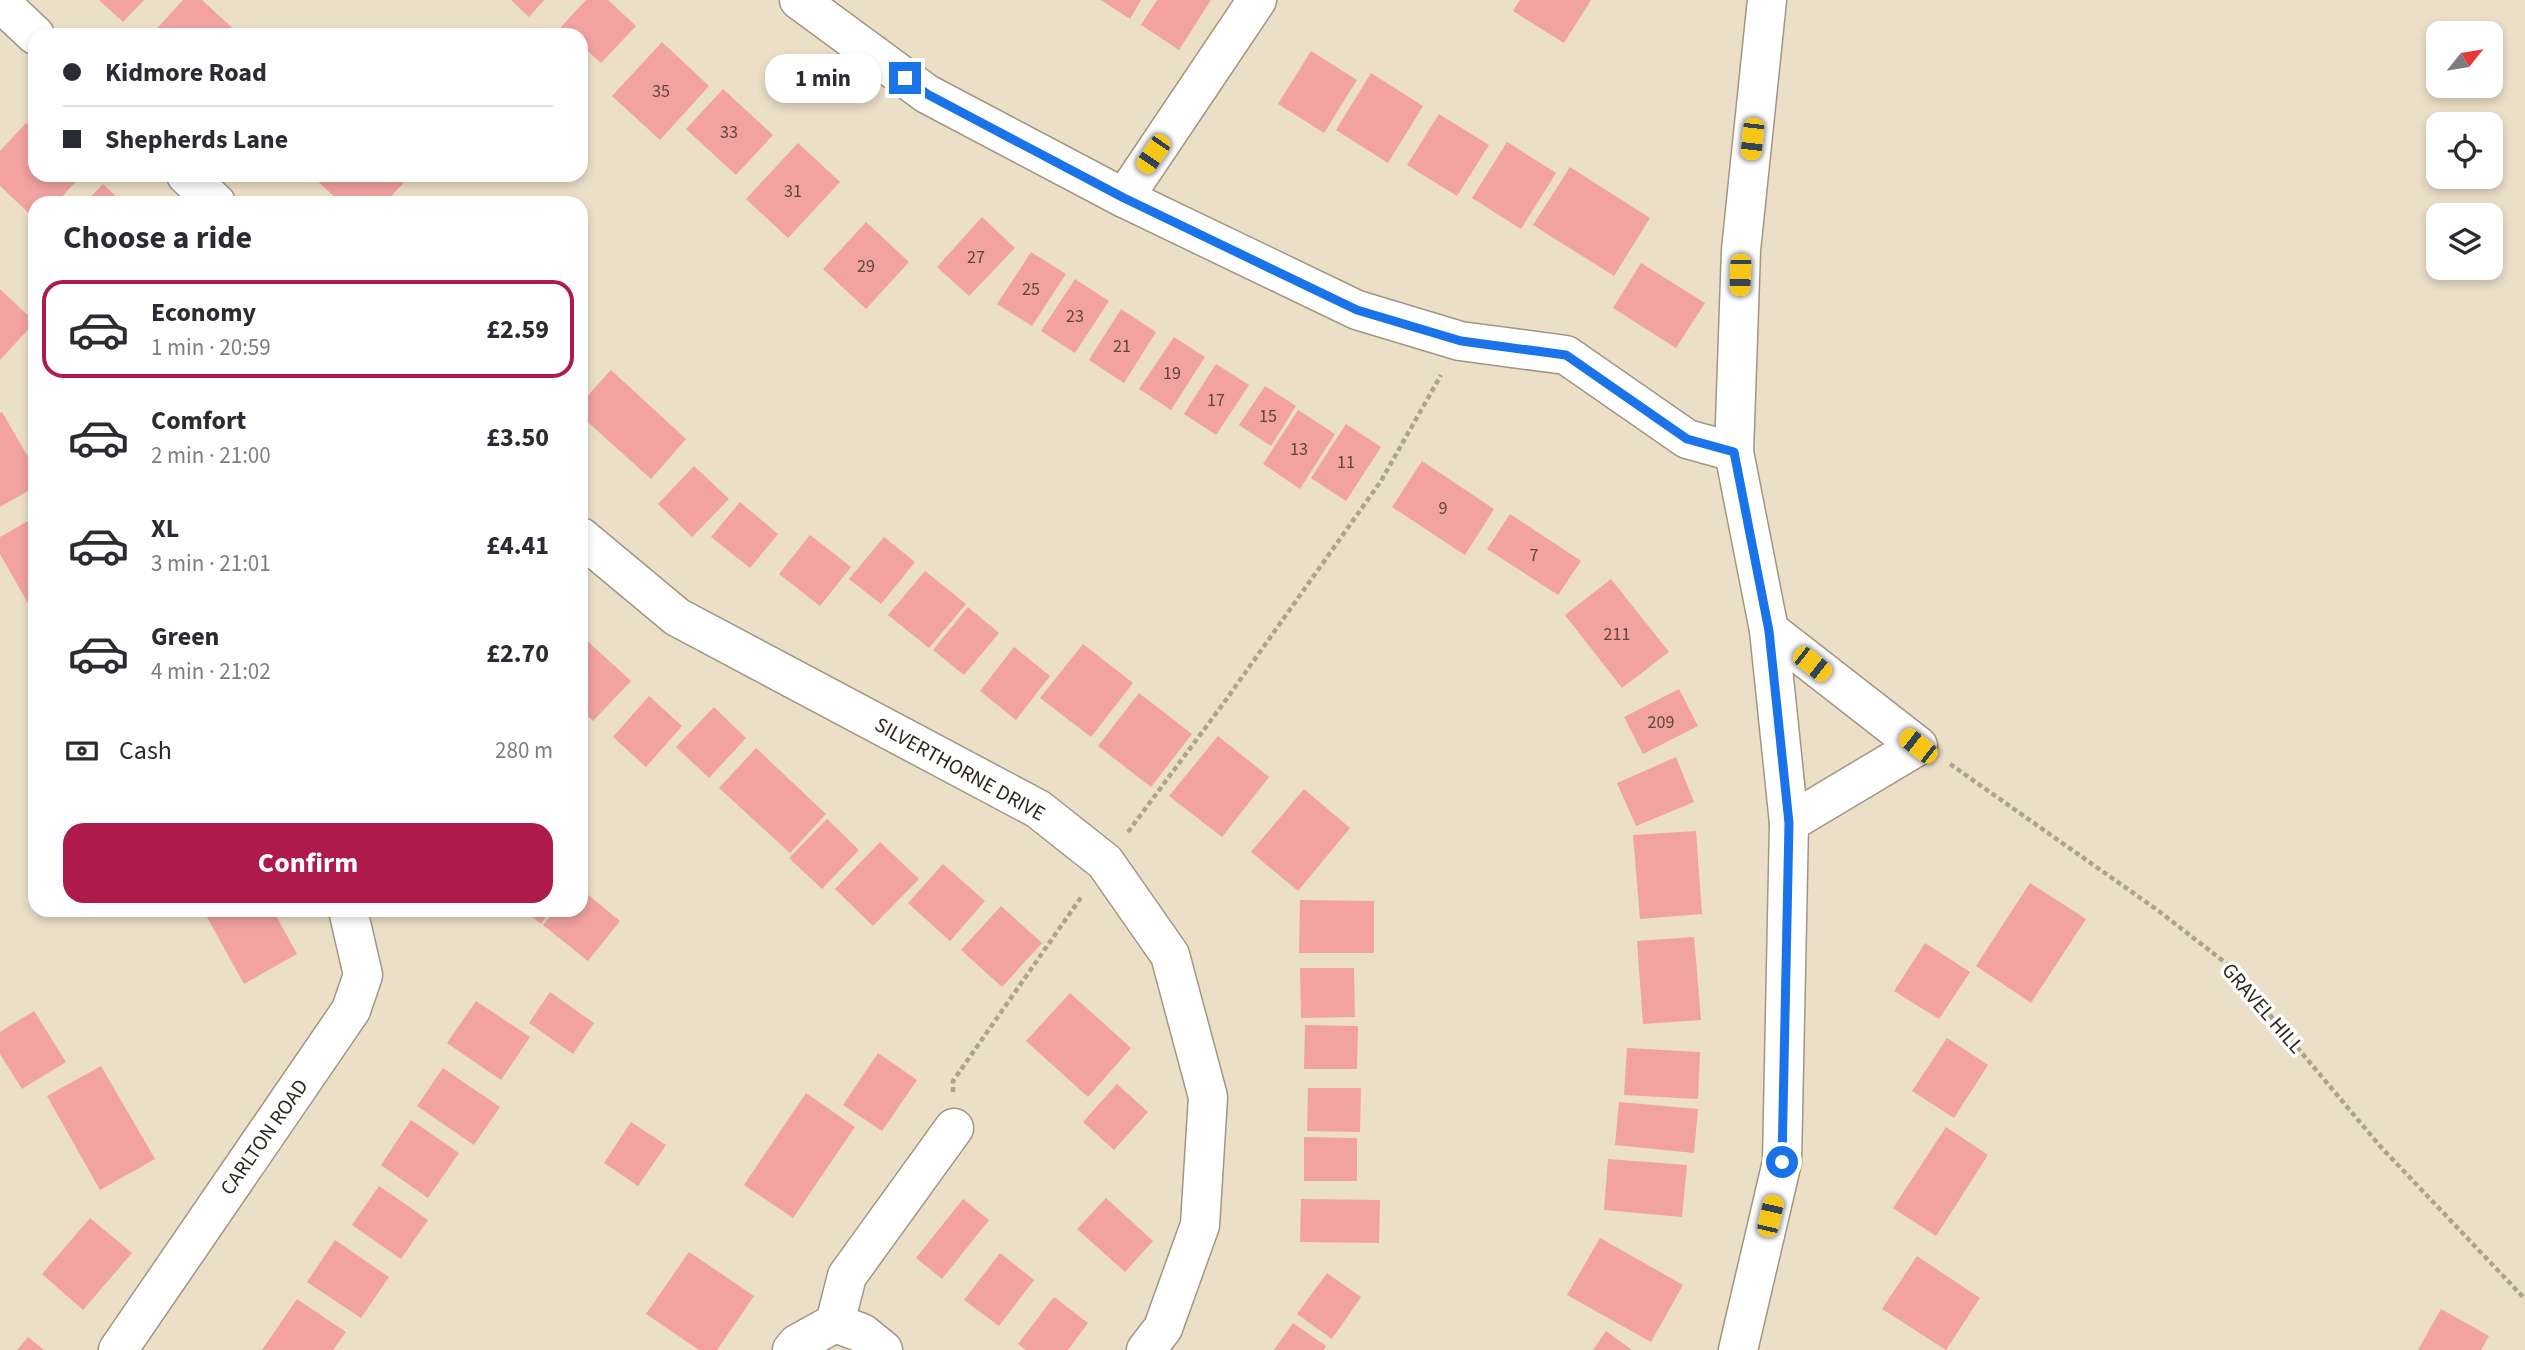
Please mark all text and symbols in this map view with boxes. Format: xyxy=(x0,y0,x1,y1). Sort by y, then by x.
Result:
north arrow xyxy=(2426,21,2502,98)
map controls xyxy=(2426,21,2503,280)
text: Kidmore Road xyxy=(105,54,267,91)
callout: 1 min xyxy=(765,54,880,102)
text: 1 min xyxy=(795,62,851,95)
route end xyxy=(889,62,921,94)
house number: 35 xyxy=(652,79,670,104)
button: locate xyxy=(2426,112,2503,189)
car xyxy=(1740,117,1765,161)
house number: 33 xyxy=(720,120,738,145)
text: Shepherds Lane xyxy=(105,121,288,158)
car xyxy=(1133,131,1174,177)
house number: 31 xyxy=(784,179,802,204)
button: layers xyxy=(2426,203,2503,280)
text: Choose a ride xyxy=(63,215,252,261)
house number: 27 xyxy=(967,245,985,270)
house number: 29 xyxy=(857,254,875,279)
car xyxy=(1729,254,1752,296)
house number: 25 xyxy=(1022,277,1040,302)
text: Economy xyxy=(151,294,256,331)
icon: car xyxy=(67,298,130,361)
house number: 23 xyxy=(1066,304,1084,329)
text: £2.59 xyxy=(486,311,549,348)
text: 1 min · 20:59 xyxy=(151,331,271,364)
house number: 21 xyxy=(1113,334,1131,359)
house number: 19 xyxy=(1163,361,1181,386)
house number: 17 xyxy=(1207,388,1225,413)
text: Comfort xyxy=(151,402,246,439)
house number: 15 xyxy=(1259,404,1277,429)
icon: car xyxy=(67,406,130,469)
text: £3.50 xyxy=(486,419,549,456)
house number: 13 xyxy=(1290,437,1308,462)
text: 2 min · 21:00 xyxy=(151,439,271,472)
house number: 11 xyxy=(1337,450,1355,475)
house number: 9 xyxy=(1439,496,1448,521)
text: XL xyxy=(151,510,179,547)
icon: car xyxy=(67,514,130,577)
text: £4.41 xyxy=(486,527,549,564)
house number: 7 xyxy=(1530,543,1539,568)
text: 3 min · 21:01 xyxy=(151,547,271,580)
text: Green xyxy=(151,618,219,655)
icon: car xyxy=(67,622,130,685)
house number: 211 xyxy=(1604,622,1630,647)
text: £2.70 xyxy=(486,635,549,672)
car xyxy=(1789,643,1836,685)
text: 4 min · 21:02 xyxy=(151,655,271,688)
street label: SILVERTHORNE DRIVE xyxy=(869,710,1051,828)
house number: 209 xyxy=(1648,710,1674,735)
car xyxy=(1895,725,1942,767)
icon: cash xyxy=(63,732,101,770)
text: Cash xyxy=(119,732,172,769)
text: 280 m xyxy=(495,734,553,767)
button: Confirm xyxy=(63,823,553,903)
street label: GRAVEL HILL xyxy=(2215,956,2311,1060)
street label: CARLTON ROAD xyxy=(213,1073,315,1201)
route start xyxy=(1766,1146,1798,1178)
car xyxy=(1756,1193,1785,1239)

